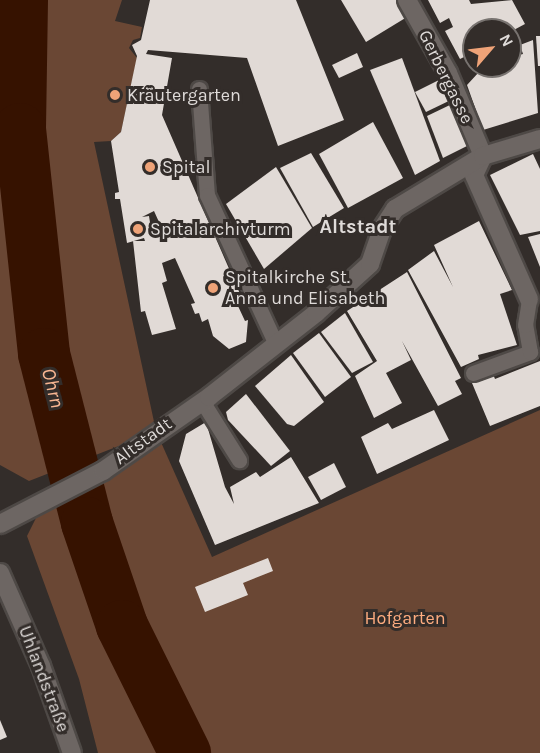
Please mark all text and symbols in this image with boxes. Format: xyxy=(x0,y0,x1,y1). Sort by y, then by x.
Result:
north arrow xyxy=(462,18,522,78)
street label: Gerbergasse xyxy=(414,27,478,127)
text: N xyxy=(495,31,518,50)
place label: Kräutergarten xyxy=(127,84,241,106)
marker: Kräutergarten xyxy=(108,88,122,102)
place label: Spital xyxy=(162,156,210,178)
marker: Spital xyxy=(143,160,157,174)
district label: Altstadt xyxy=(320,214,396,238)
place label: Spitalarchivturm xyxy=(150,218,290,240)
marker: Spitalarchivturm xyxy=(131,222,145,236)
place label: Spitalkirche St. Anna und Elisabeth xyxy=(225,267,385,310)
marker: Spitalkirche St. Anna und Elisabeth xyxy=(206,281,220,295)
water label: Ohrn xyxy=(36,366,70,410)
street label: Altstadt xyxy=(110,413,176,469)
park label: Hofgarten xyxy=(364,607,446,629)
street label: Uhlandstraße xyxy=(14,623,74,735)

